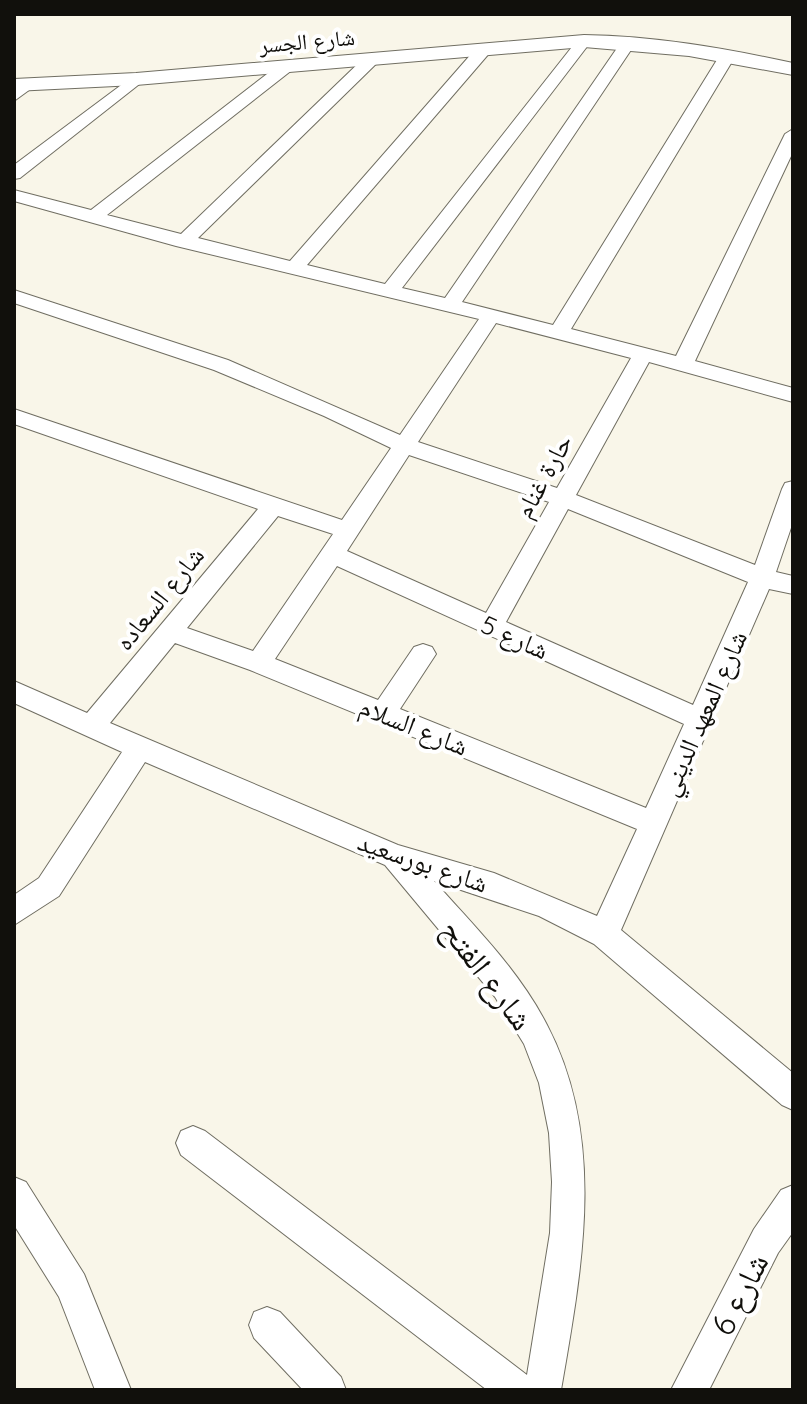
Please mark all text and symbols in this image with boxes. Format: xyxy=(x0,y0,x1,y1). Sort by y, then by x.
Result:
street label: شارع الجسر xyxy=(257,23,356,59)
street label: حارة غنام xyxy=(507,428,581,525)
street label: شارع السعاده xyxy=(107,539,211,657)
street label: شارع 5 xyxy=(476,608,554,666)
street label: شارع المعهد الديني xyxy=(652,625,758,803)
street label: شارع السلام xyxy=(354,689,473,765)
street label: شارع بورسعيد xyxy=(354,824,492,900)
street label: شارع الفتح xyxy=(432,910,543,1038)
street label: شارع 6 xyxy=(701,1246,777,1342)

